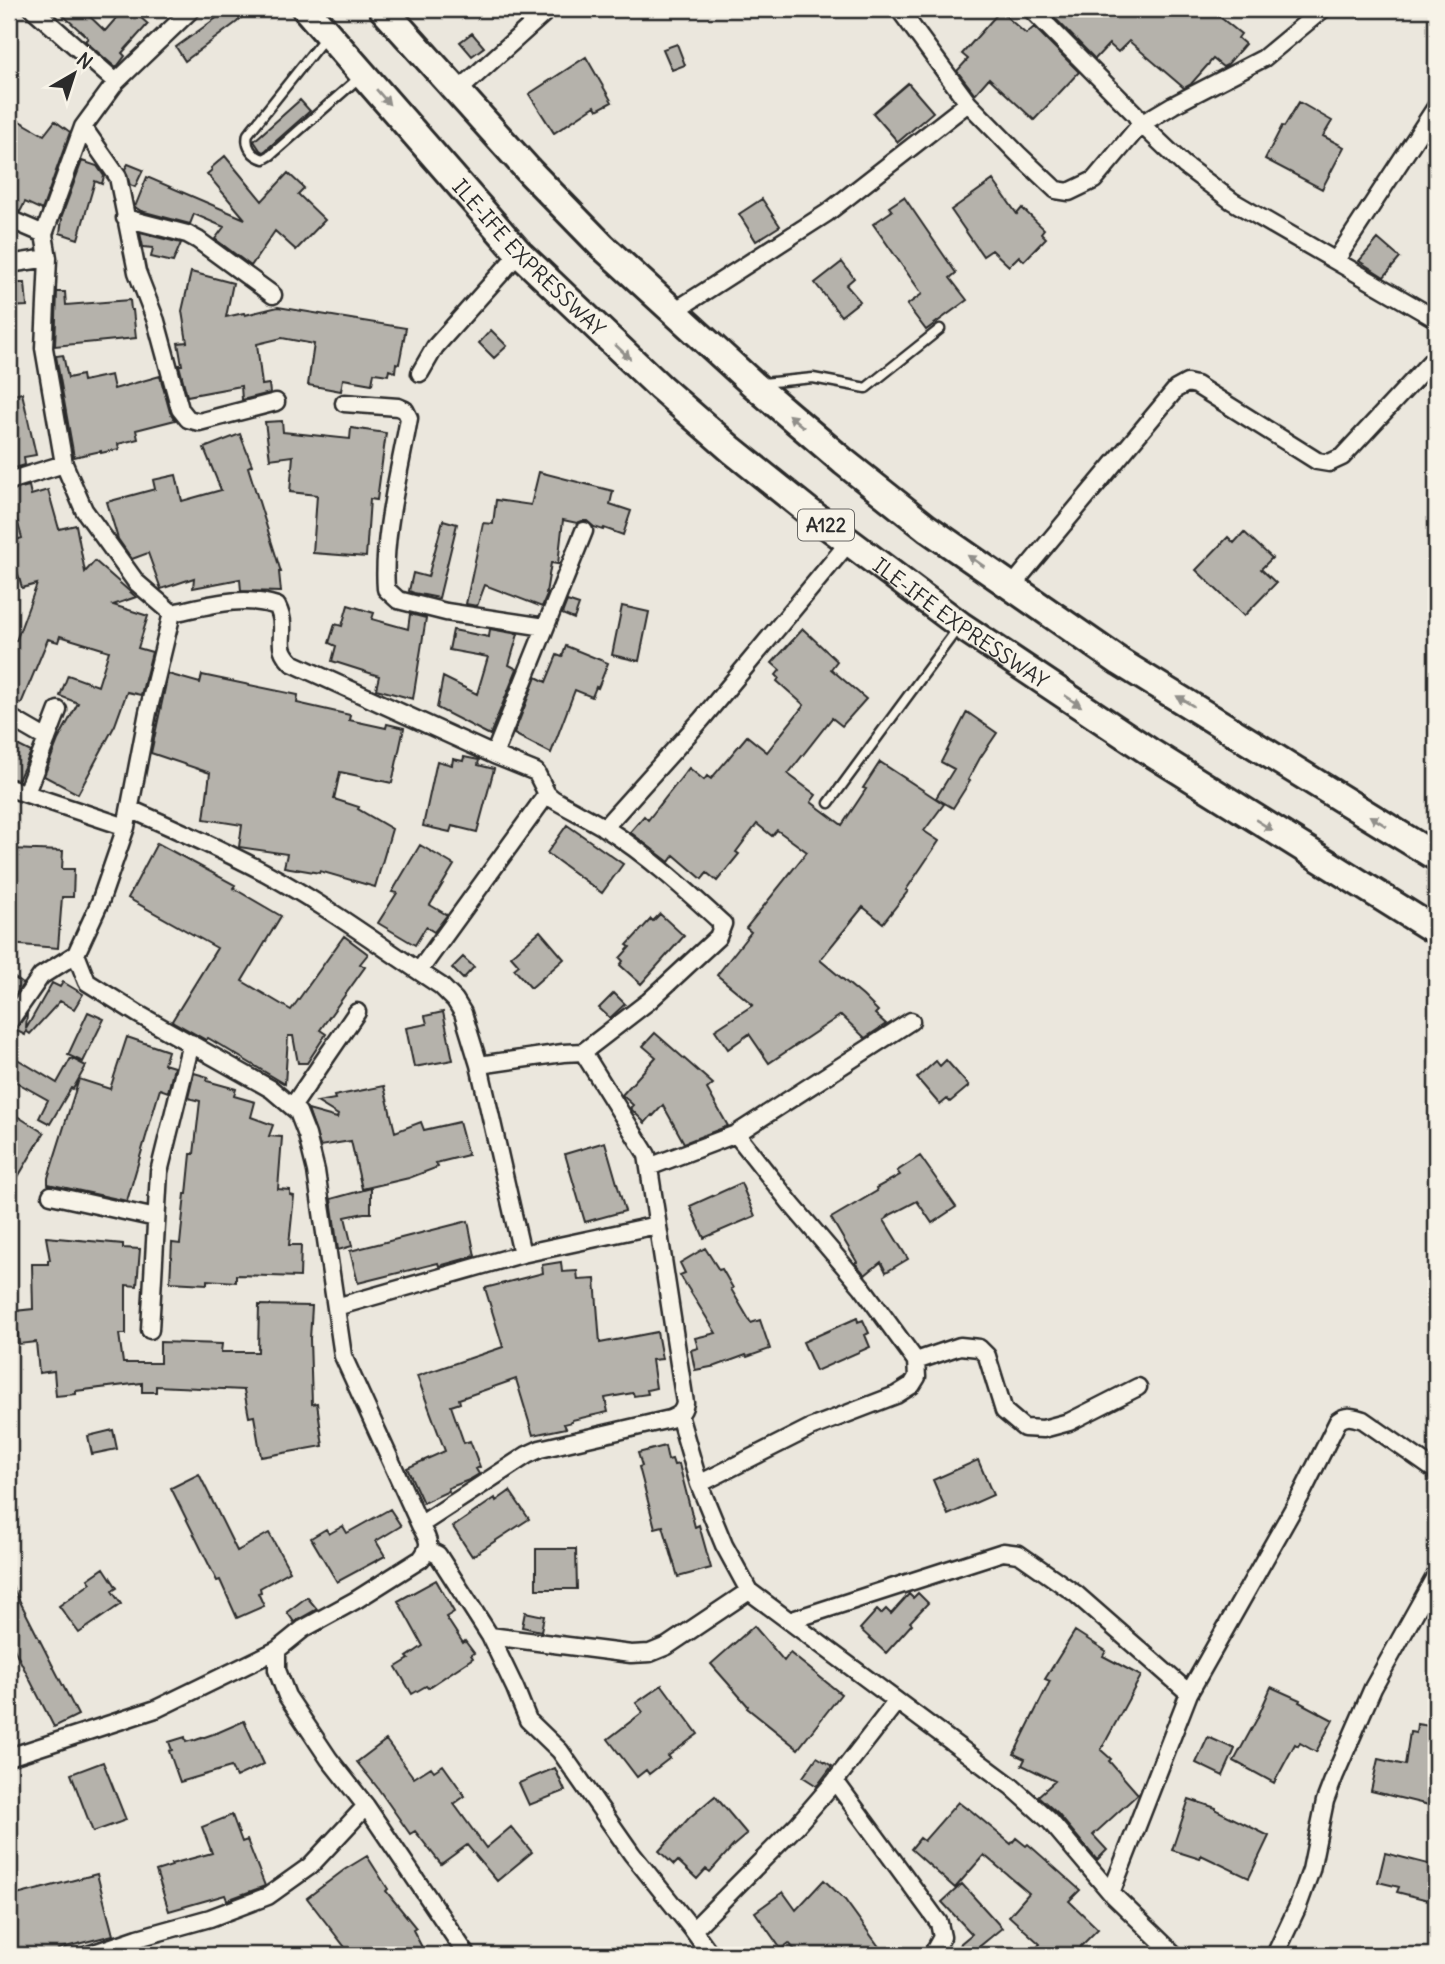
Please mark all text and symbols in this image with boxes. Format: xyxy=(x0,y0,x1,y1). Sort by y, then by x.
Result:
north arrow xyxy=(38,38,108,108)
text: N xyxy=(72,47,97,74)
one-way arrow xyxy=(375,88,391,106)
street label: ILE-IFE EXPRESSWAY xyxy=(447,173,612,342)
one-way arrow xyxy=(614,343,631,359)
one-way arrow xyxy=(788,414,805,429)
road number: A122 xyxy=(798,510,854,540)
street label: ILE-IFE EXPRESSWAY xyxy=(868,551,1054,694)
one-way arrow xyxy=(966,555,985,568)
one-way arrow xyxy=(1063,694,1083,707)
one-way arrow xyxy=(1175,695,1194,708)
one-way arrow xyxy=(1369,814,1388,827)
one-way arrow xyxy=(1254,818,1274,831)

